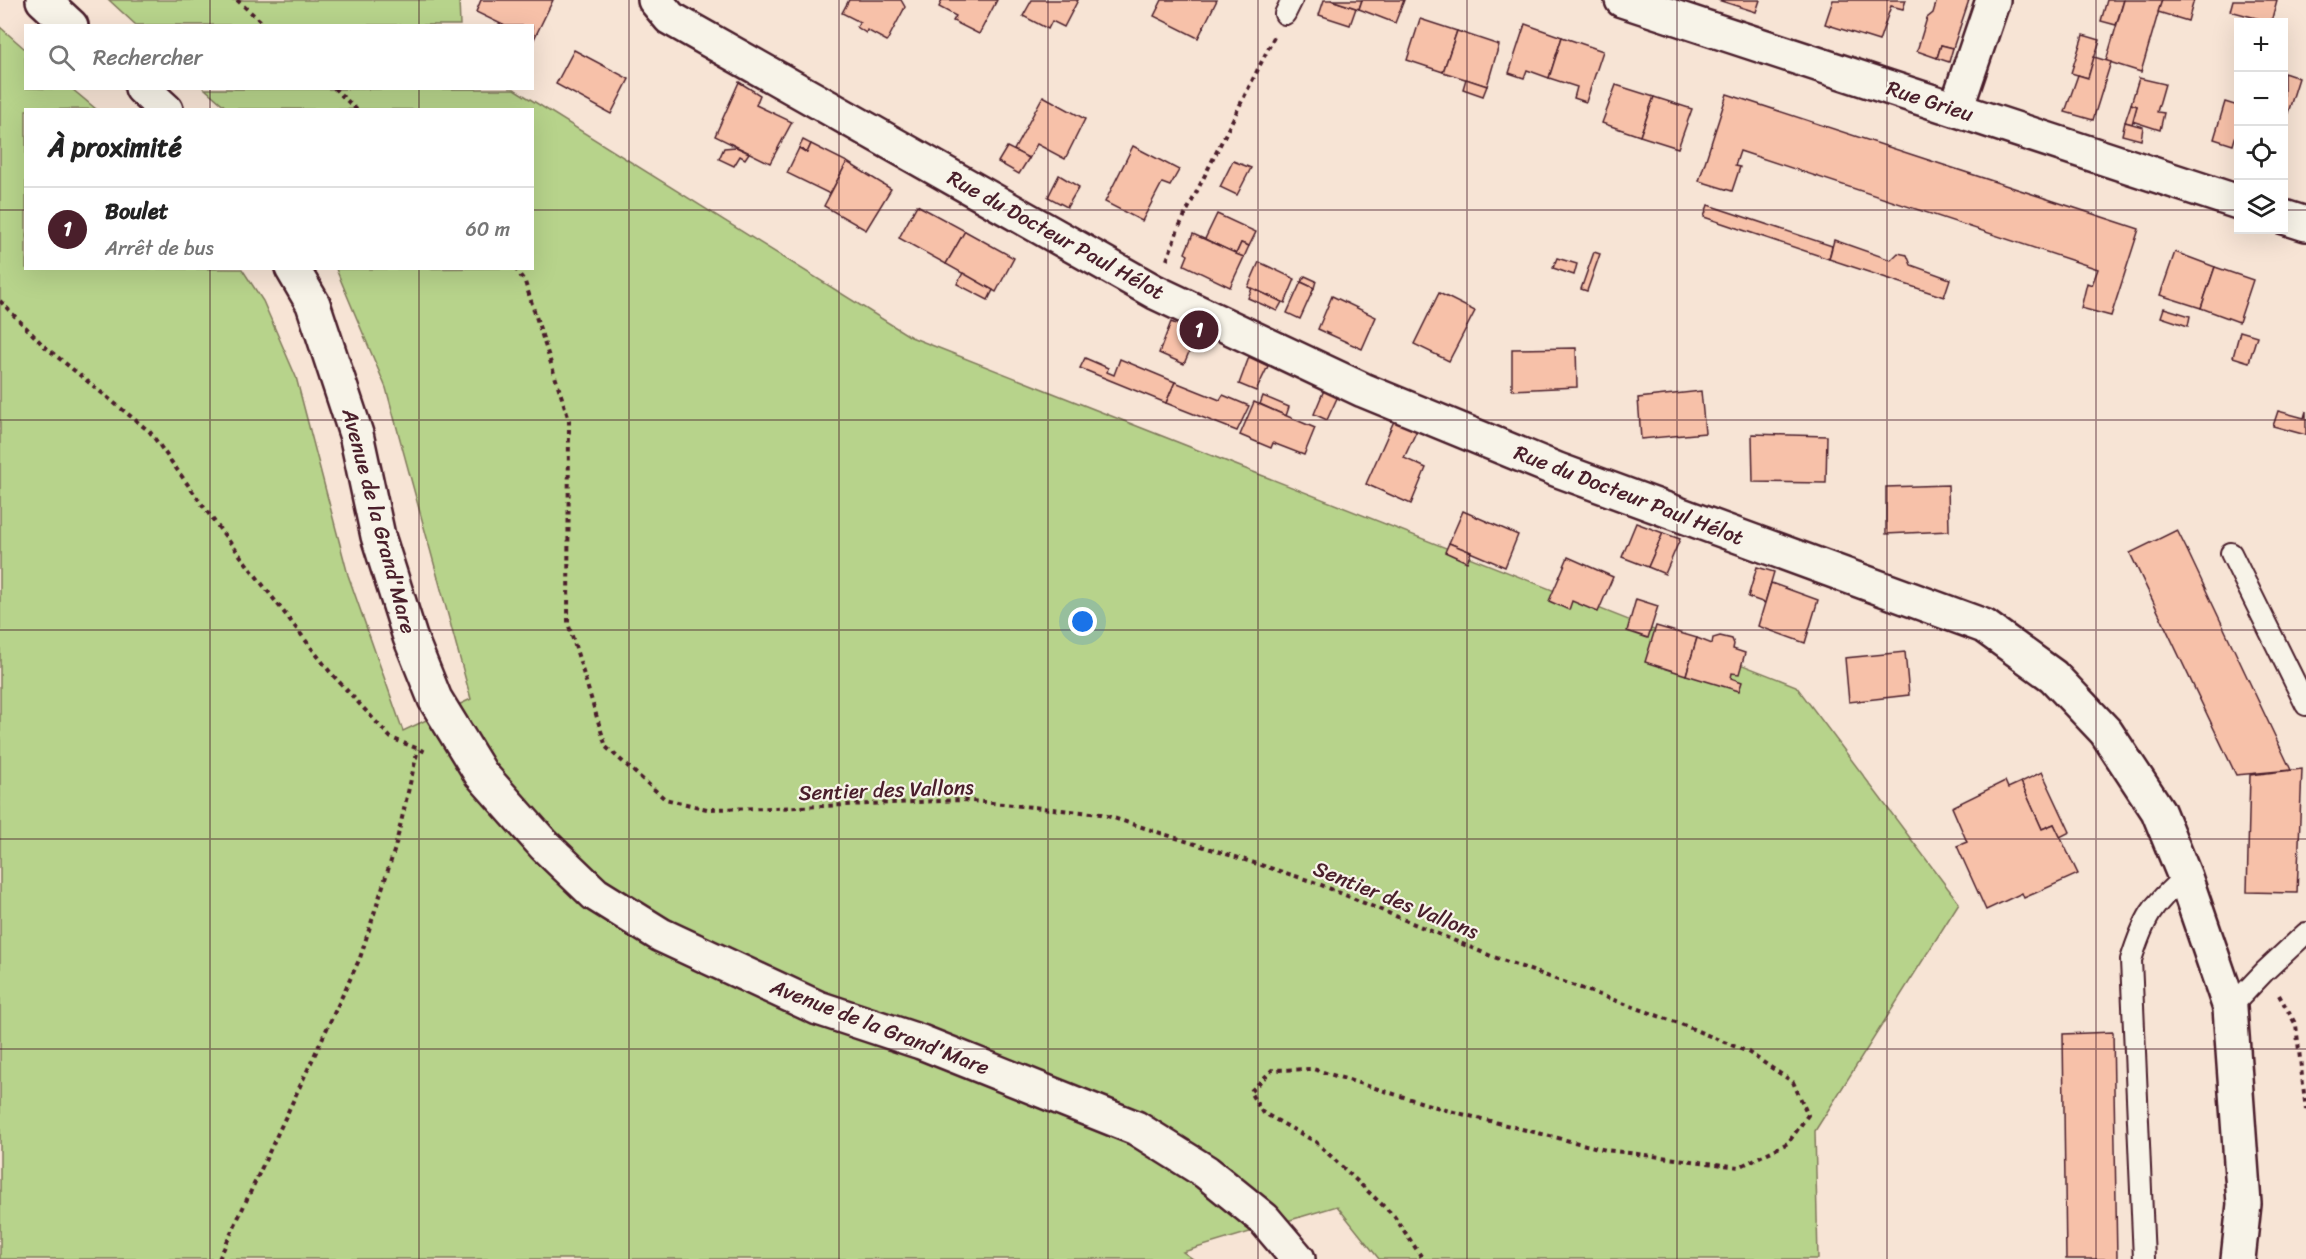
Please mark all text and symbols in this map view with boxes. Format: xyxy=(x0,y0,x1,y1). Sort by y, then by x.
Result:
map controls xyxy=(2234,18,2288,234)
button: + xyxy=(2234,18,2288,72)
search box xyxy=(24,24,534,90)
text: Rechercher xyxy=(93,38,203,77)
icon: search xyxy=(45,41,78,74)
street label: Rue Grieu xyxy=(1881,69,1979,133)
button: − xyxy=(2234,72,2288,126)
text: À proximité xyxy=(48,124,182,170)
button: locate xyxy=(2234,126,2288,180)
street label: Rue du Docteur Paul Hélot xyxy=(940,159,1172,311)
button: layers xyxy=(2234,180,2288,234)
text: Boulet xyxy=(105,192,168,231)
text: 1 xyxy=(63,212,72,247)
text: 60 m xyxy=(465,212,510,247)
text: Arrêt de bus xyxy=(105,231,214,266)
pin: 1 xyxy=(1180,308,1218,352)
street label: Avenue de la Grand'Mare xyxy=(330,403,427,638)
street label: Rue du Docteur Paul Hélot xyxy=(1509,434,1749,556)
your location xyxy=(1068,607,1097,636)
street label: Sentier des Vallons xyxy=(798,768,975,812)
street label: Sentier des Vallons xyxy=(1308,850,1485,951)
street label: Avenue de la Grand'Mare xyxy=(764,967,995,1086)

